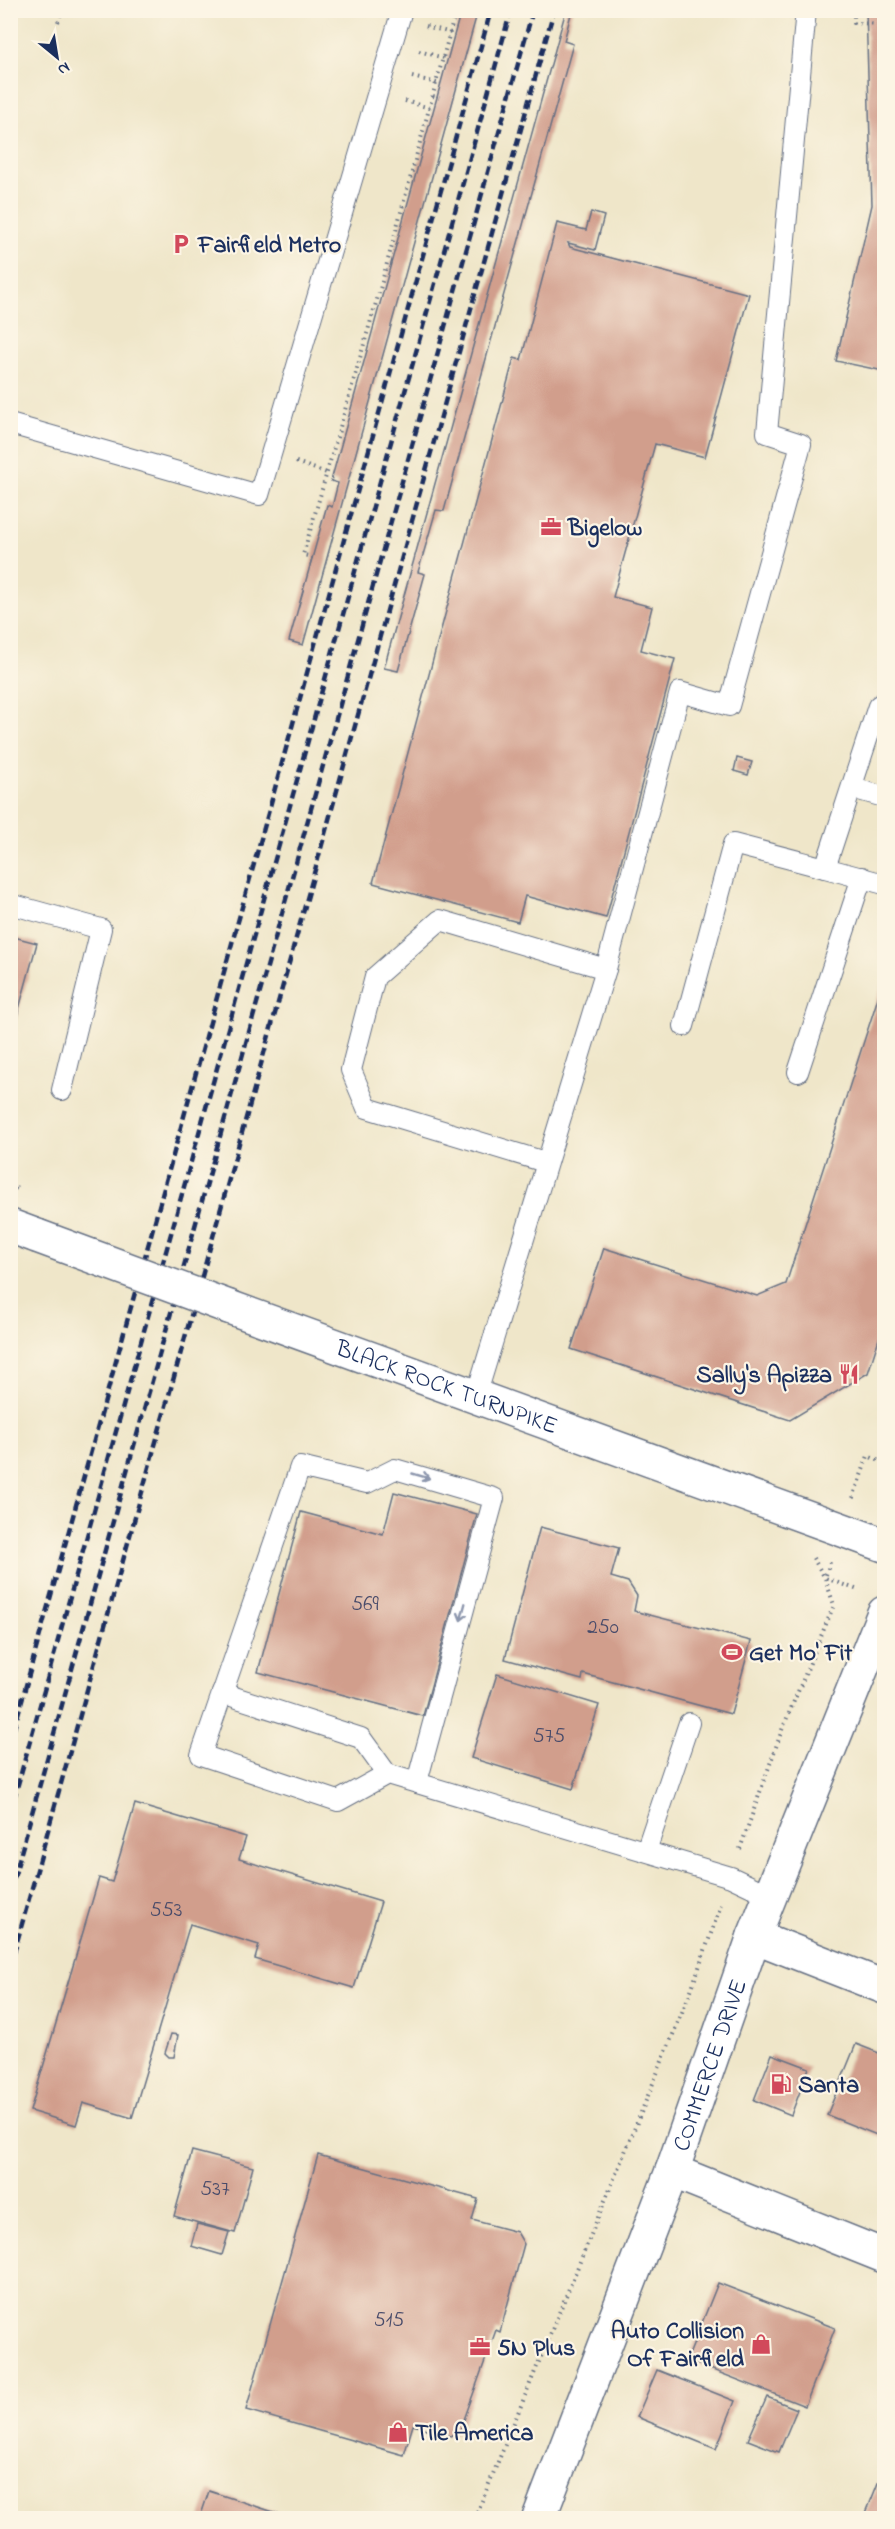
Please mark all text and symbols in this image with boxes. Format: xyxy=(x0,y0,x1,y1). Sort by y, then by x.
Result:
north arrow xyxy=(27,27,87,87)
text: N xyxy=(53,55,74,81)
place label: Fairfield Metro xyxy=(197,229,341,264)
parking icon: Fairfield Metro xyxy=(169,232,193,256)
place label: Bigelow xyxy=(567,512,643,548)
office icon: Bigelow xyxy=(539,515,563,539)
street label: BLACK ROCK TURNPIKE xyxy=(330,1332,562,1445)
place label: Sally's Apizza xyxy=(696,1359,832,1395)
restaurant icon: Sally's Apizza xyxy=(837,1362,861,1386)
one-way arrow xyxy=(411,1471,430,1482)
house number: 569 xyxy=(351,1590,379,1620)
one-way arrow xyxy=(457,1602,469,1621)
house number: 250 xyxy=(587,1613,619,1643)
place label: Get Mo' Fit xyxy=(749,1637,853,1672)
sports icon: Get Mo' Fit xyxy=(720,1640,744,1664)
house number: 575 xyxy=(533,1722,565,1752)
house number: 553 xyxy=(150,1896,182,1926)
street label: COMMERCE DRIVE xyxy=(665,1975,758,2157)
place label: Santa xyxy=(798,2069,859,2104)
fuel station icon: Santa xyxy=(769,2072,793,2096)
house number: 537 xyxy=(200,2175,230,2205)
house number: 515 xyxy=(374,2306,404,2336)
place label: Auto Collision Of Fairfield xyxy=(611,2315,745,2378)
place label: 5N Plus xyxy=(497,2332,575,2367)
shop icon: Auto Collision Of Fairfield xyxy=(749,2332,773,2356)
office icon: 5N Plus xyxy=(468,2335,492,2359)
place label: Tile America xyxy=(415,2417,533,2452)
shop icon: Tile America xyxy=(386,2420,410,2444)

